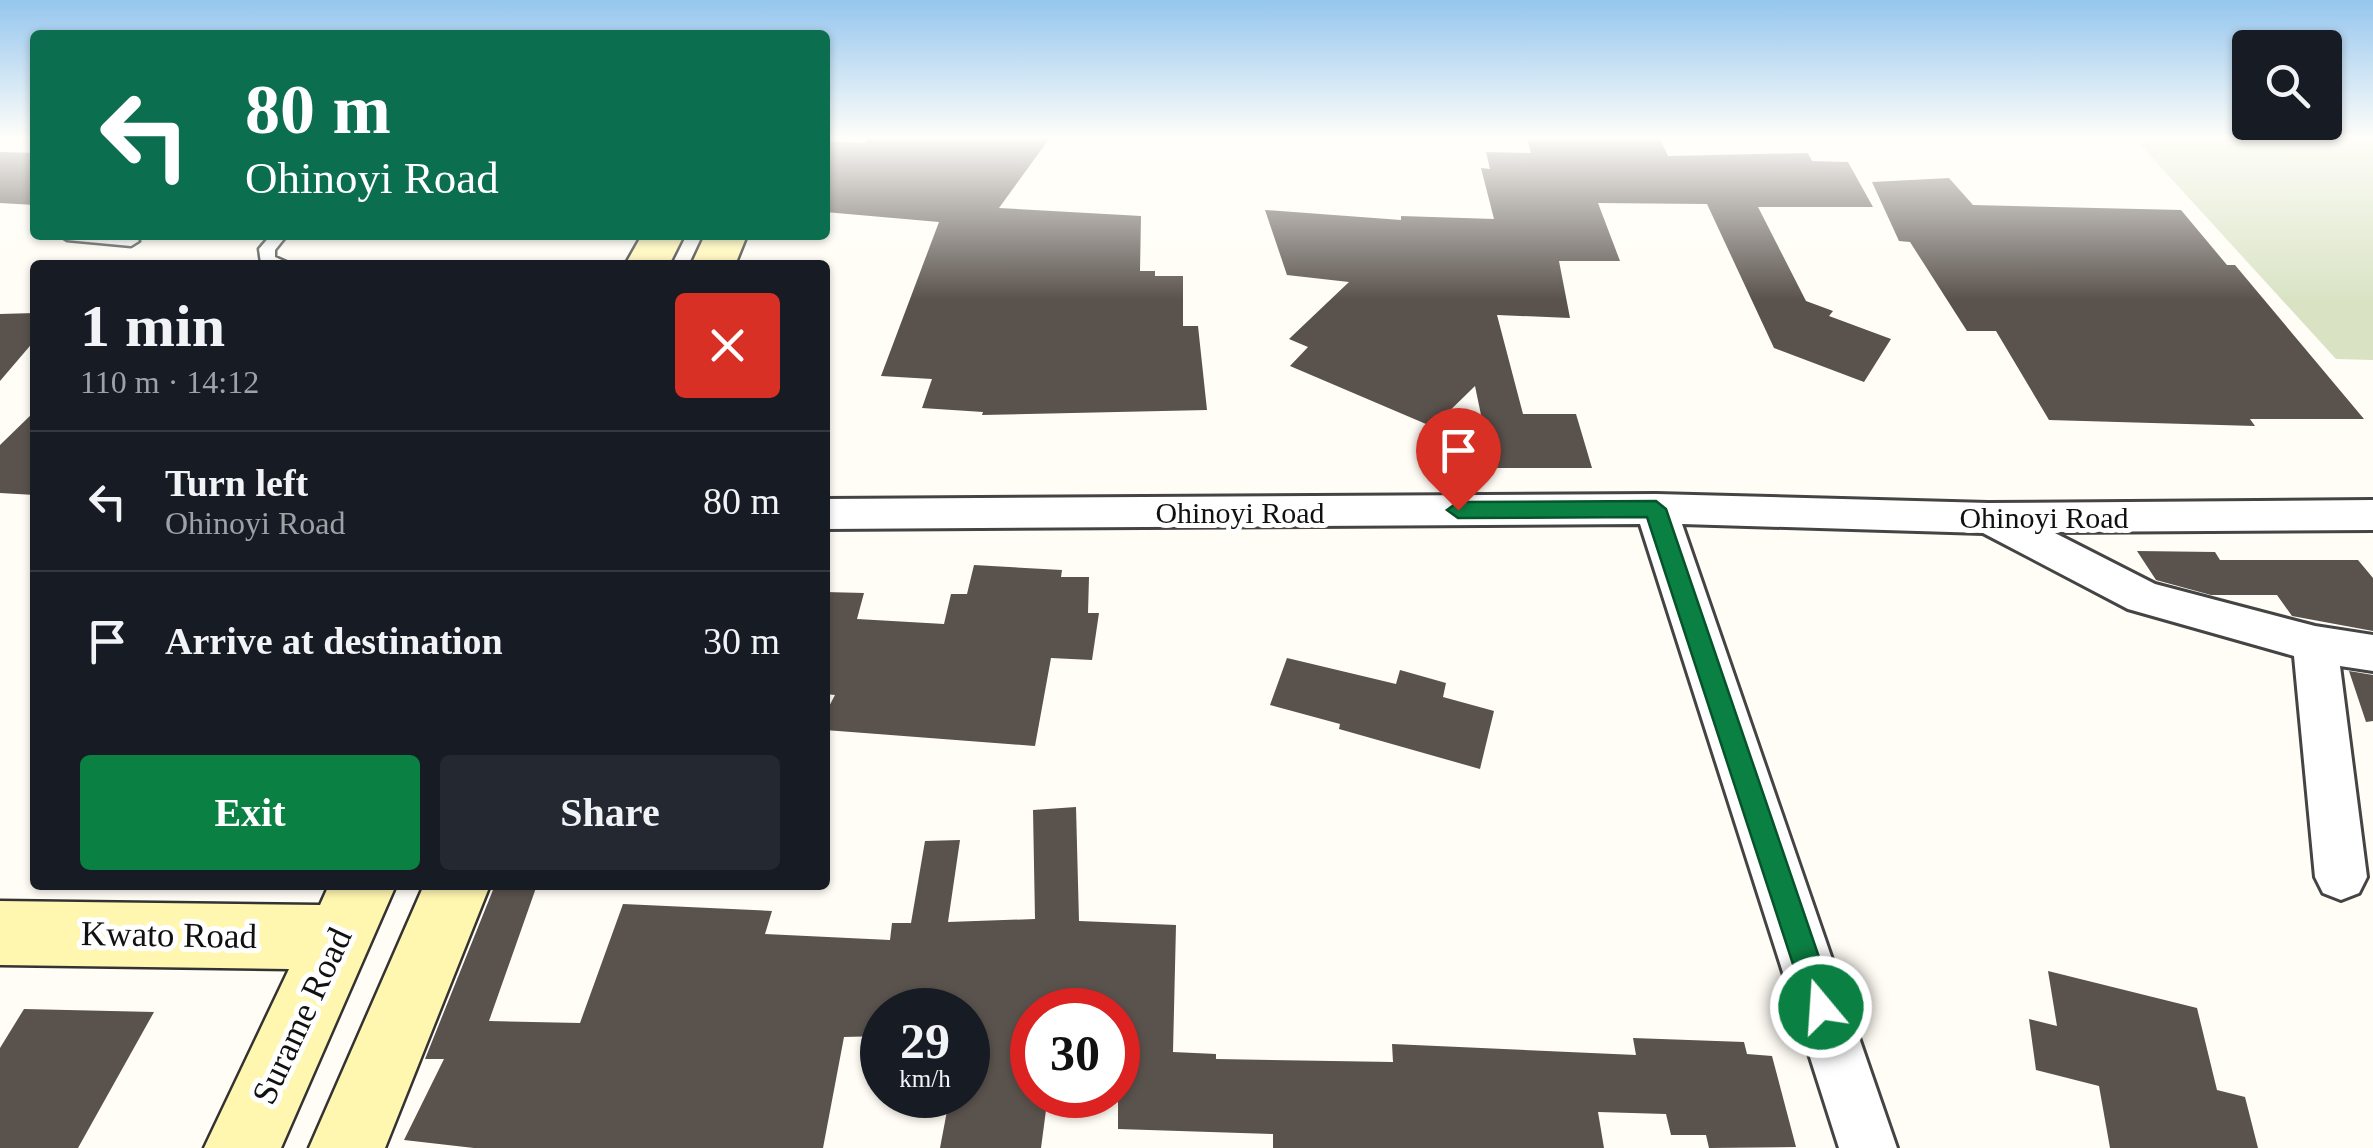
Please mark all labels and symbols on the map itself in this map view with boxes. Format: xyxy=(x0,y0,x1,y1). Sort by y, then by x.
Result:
pin xyxy=(1416,408,1501,511)
street label: Ohinoyi Road xyxy=(1155,496,1325,529)
street label: Ohinoyi Road xyxy=(1959,501,2129,534)
street label: Kwato Road xyxy=(81,914,258,956)
street label: Surame Road xyxy=(244,921,360,1110)
position arrow xyxy=(1769,955,1873,1059)
speed limit sign: 30 xyxy=(1010,988,1140,1118)

